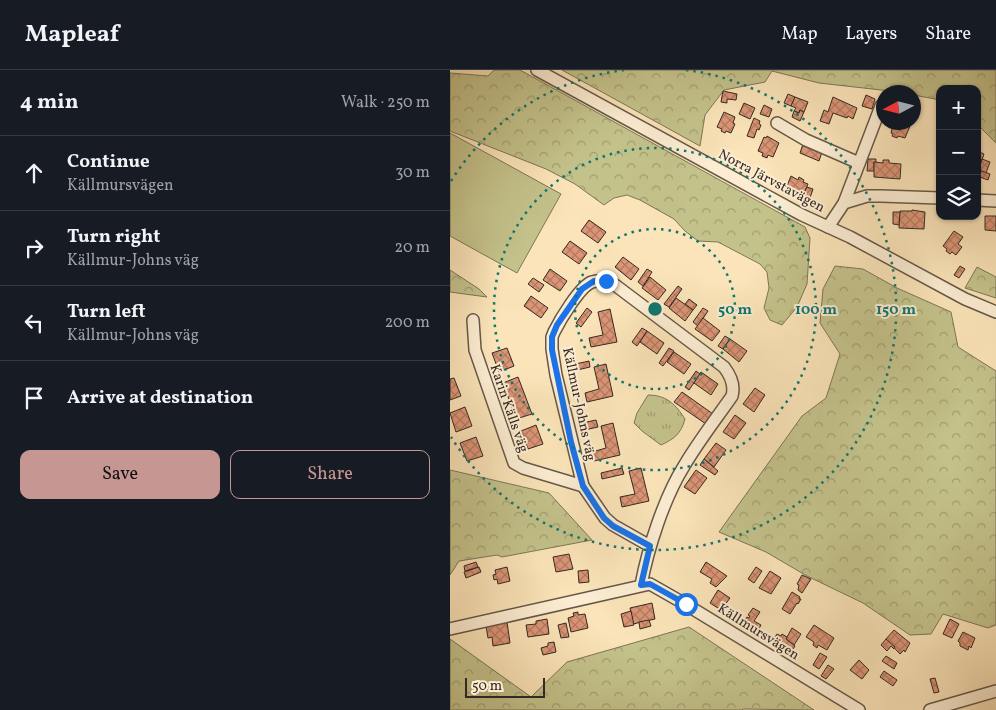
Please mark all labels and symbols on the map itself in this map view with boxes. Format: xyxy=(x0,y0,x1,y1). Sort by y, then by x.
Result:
north arrow xyxy=(876,85,921,130)
street label: Norra Järvstavägen xyxy=(715,145,828,217)
route end xyxy=(595,270,618,293)
centre of rings xyxy=(646,300,664,318)
text: 50 m xyxy=(718,300,752,321)
text: 100 m xyxy=(795,300,838,321)
text: 150 m xyxy=(876,300,916,321)
street label: Källmur-Johns väg xyxy=(557,346,600,463)
street label: Karin Källs väg xyxy=(485,362,533,455)
route start xyxy=(675,593,698,616)
street label: Källmursvägen xyxy=(714,600,803,665)
scale bar xyxy=(465,675,545,698)

